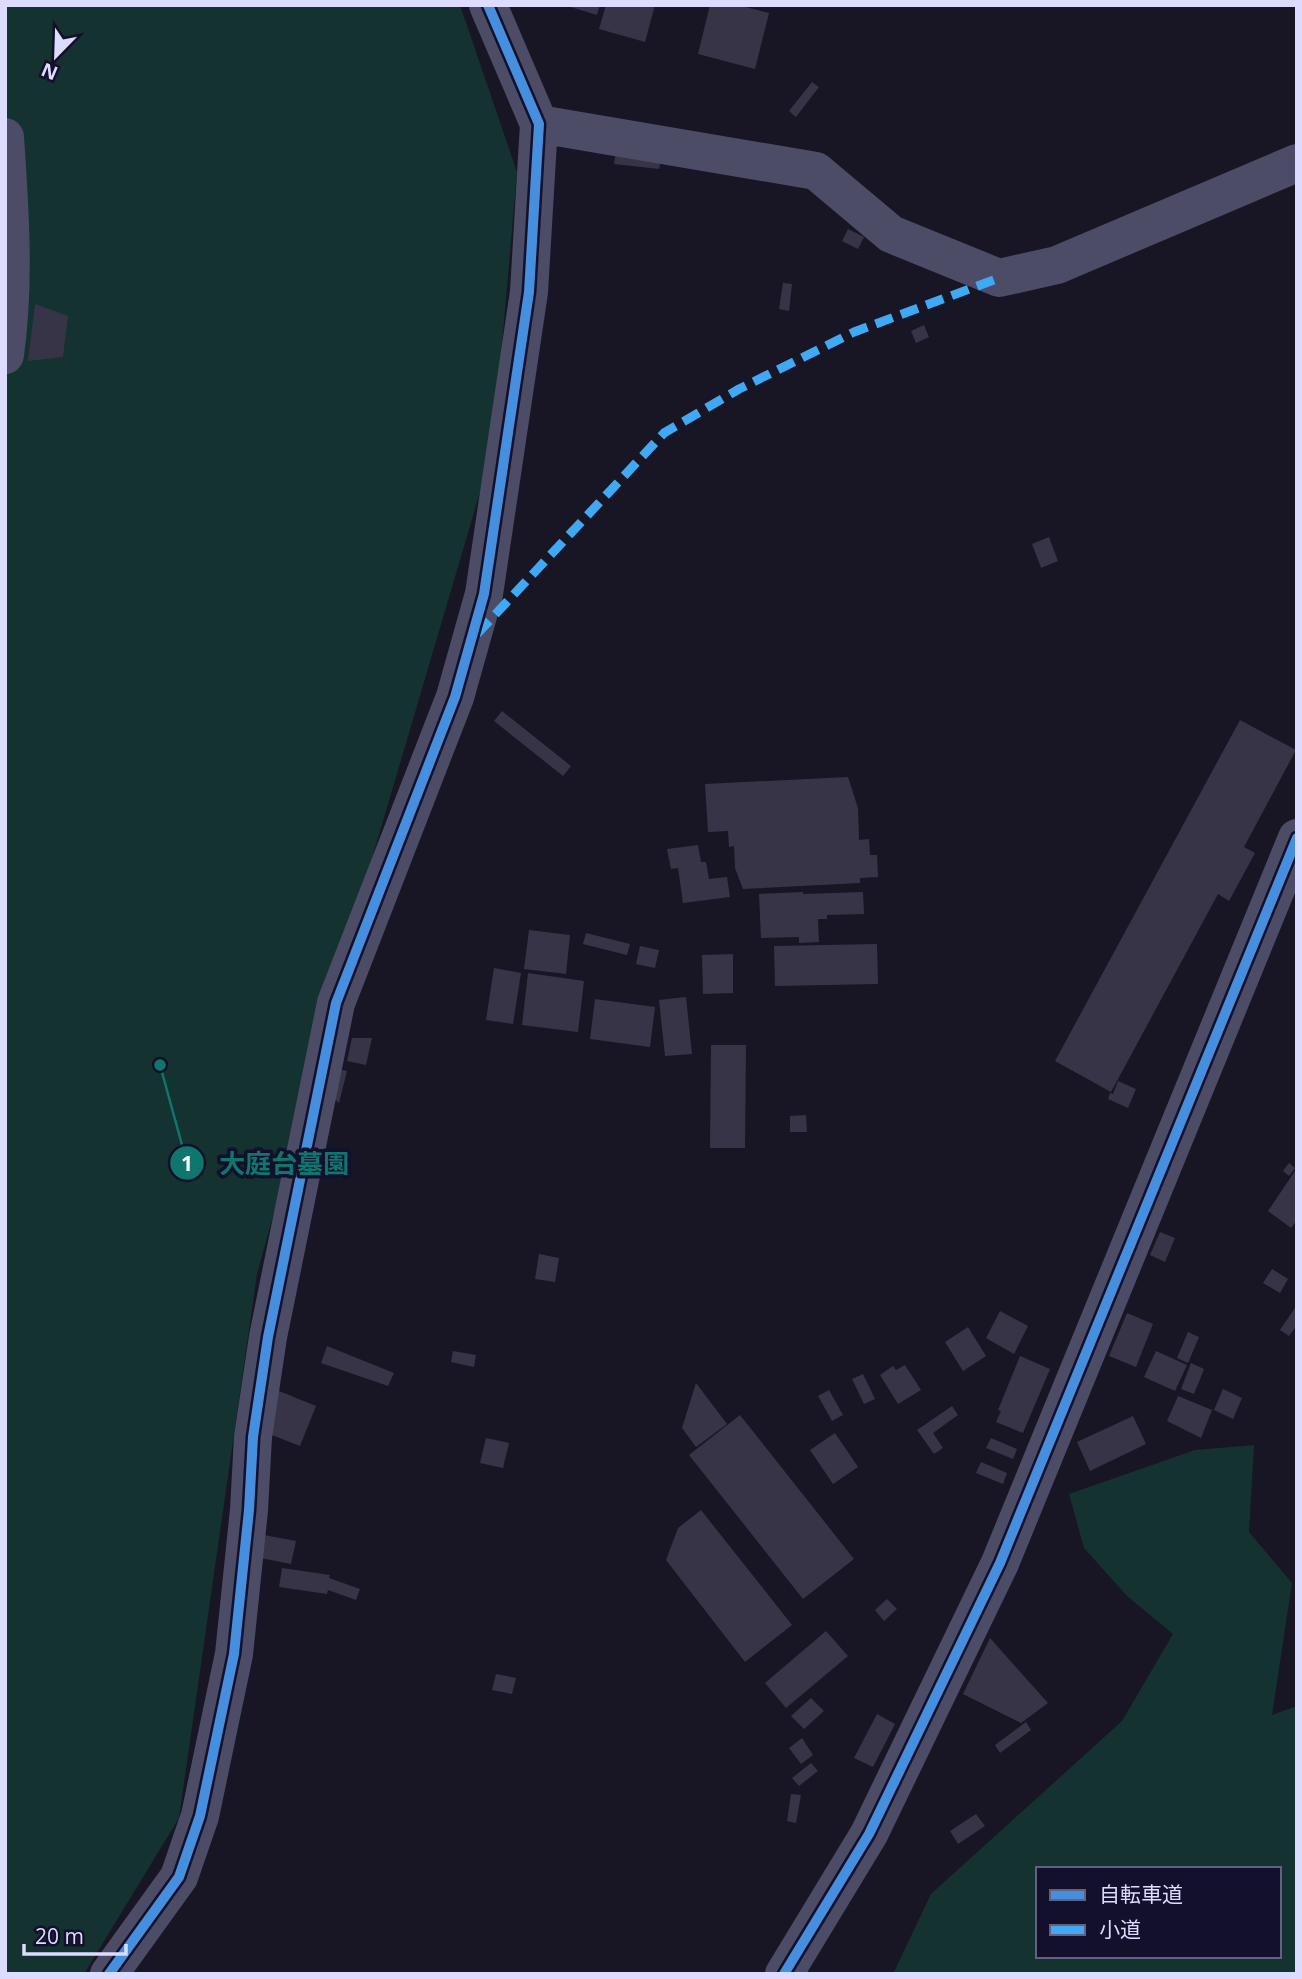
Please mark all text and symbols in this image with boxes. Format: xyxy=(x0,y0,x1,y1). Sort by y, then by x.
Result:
north arrow xyxy=(21,21,91,91)
text: N xyxy=(37,57,62,87)
callout: 大庭台墓園 xyxy=(170,1140,363,1187)
text: 大庭台墓園 xyxy=(219,1145,349,1181)
text: 1 xyxy=(181,1149,193,1177)
legend xyxy=(1036,1867,1281,1958)
text: 自転車道 xyxy=(1099,1880,1183,1908)
scale bar xyxy=(24,1912,126,1956)
text: 小道 xyxy=(1099,1915,1141,1943)
text: 20 m xyxy=(35,1922,84,1950)

